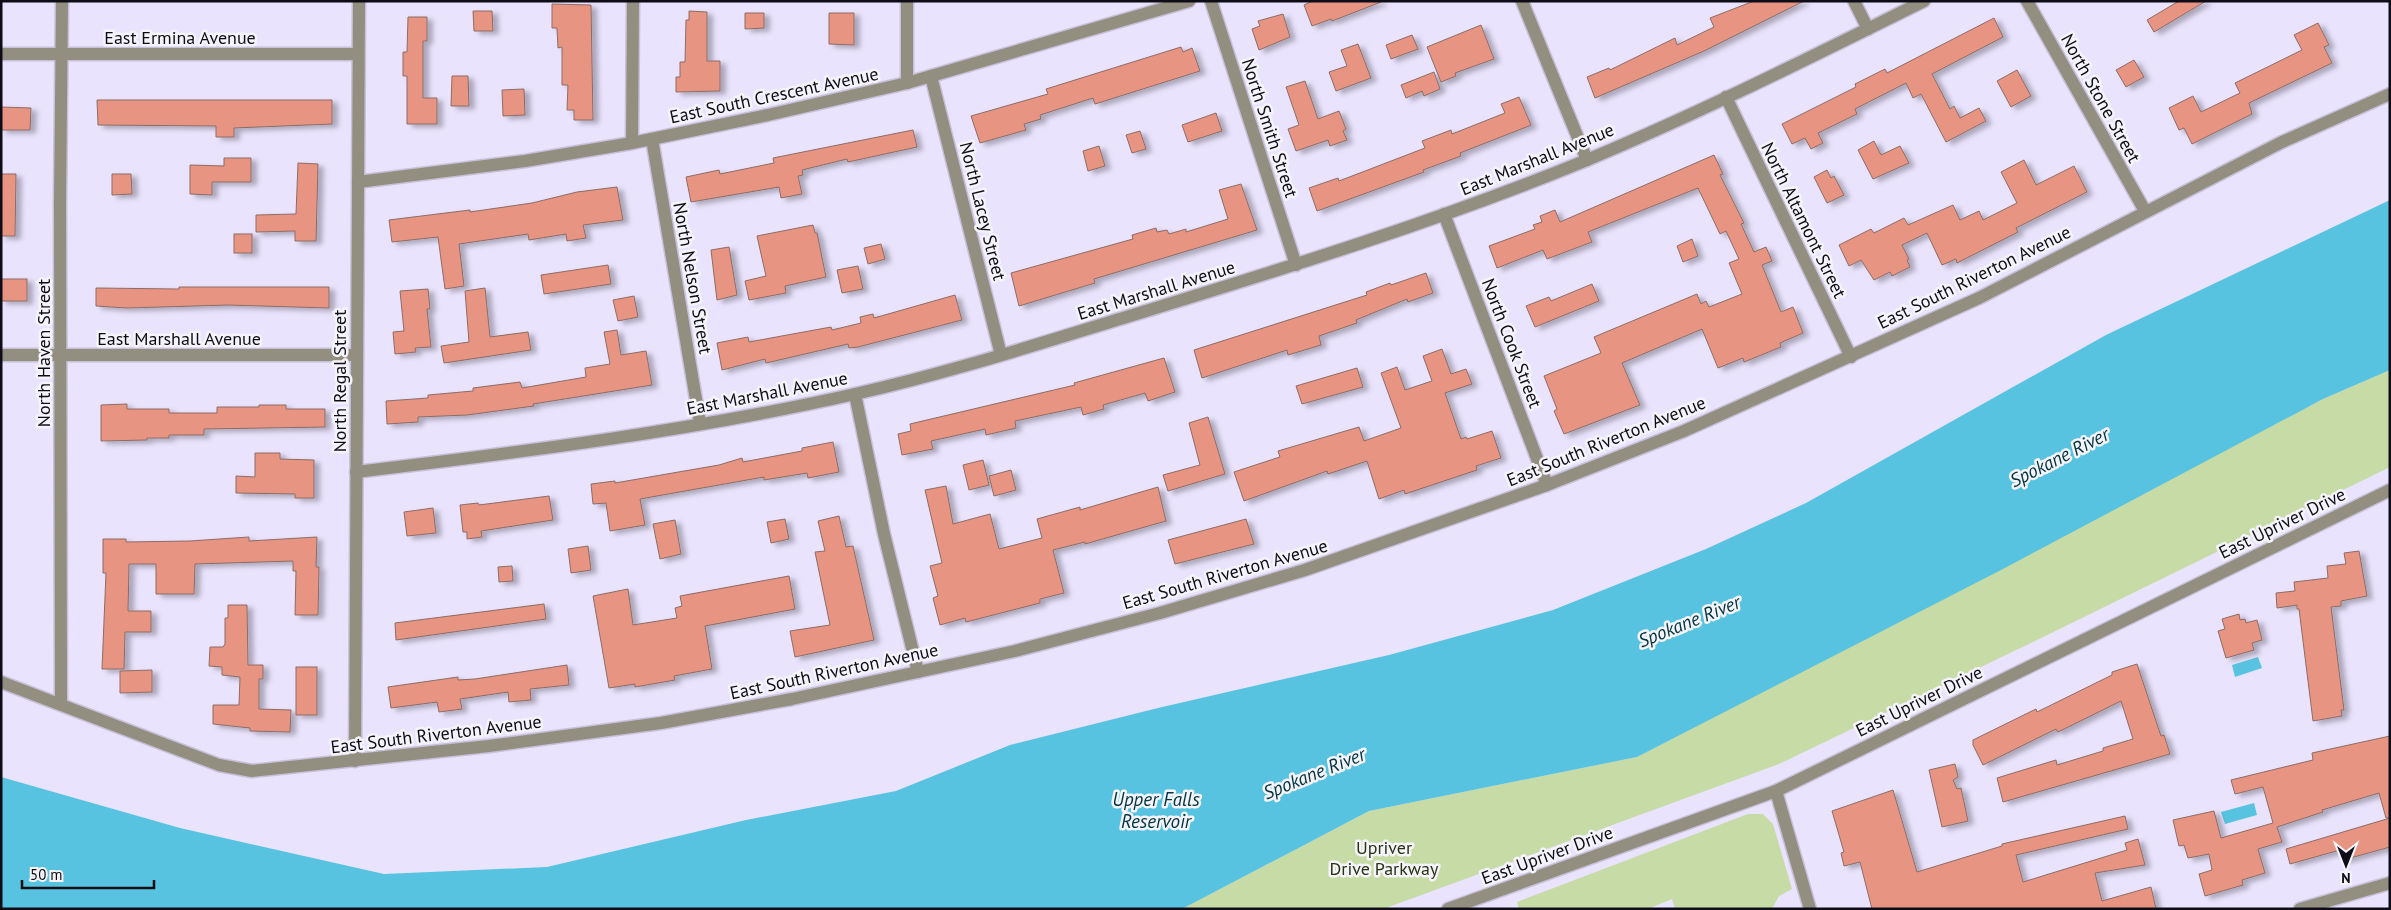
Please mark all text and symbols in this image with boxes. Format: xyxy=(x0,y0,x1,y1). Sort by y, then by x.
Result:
street label: East Ermina Avenue xyxy=(104,26,256,49)
street label: North Stone Street xyxy=(2056,29,2146,167)
street label: North Smith Street xyxy=(1237,56,1303,200)
street label: East South Crescent Avenue xyxy=(668,62,880,128)
street label: East Marshall Avenue xyxy=(1457,118,1617,200)
street label: North Altamont Street xyxy=(1756,138,1852,302)
street label: North Lacey Street xyxy=(955,139,1011,283)
street label: North Nelson Street xyxy=(668,200,718,356)
street label: East South Riverton Avenue xyxy=(1874,220,2074,334)
street label: East Marshall Avenue xyxy=(1074,255,1238,325)
street label: North Cook Street xyxy=(1477,275,1547,411)
street label: North Haven Street xyxy=(32,279,55,427)
street label: North Regal Street xyxy=(328,310,351,452)
street label: East Marshall Avenue xyxy=(97,327,261,350)
street label: East Marshall Avenue xyxy=(684,366,850,420)
street label: East South Riverton Avenue xyxy=(1503,391,1709,491)
water label: Spokane River xyxy=(2005,421,2114,492)
street label: East Upriver Drive xyxy=(2215,482,2349,564)
street label: East South Riverton Avenue xyxy=(1120,534,1330,614)
water label: Spokane River xyxy=(1634,589,1745,652)
street label: East South Riverton Avenue xyxy=(728,638,940,704)
street label: East Upriver Drive xyxy=(1852,660,1986,742)
street label: East South Riverton Avenue xyxy=(329,710,543,758)
water label: Spokane River xyxy=(1259,741,1370,804)
water label: Upper Falls Reservoir xyxy=(1112,787,1200,833)
street label: East Upriver Drive xyxy=(1478,821,1616,889)
park label: Upriver Drive Parkway xyxy=(1330,836,1439,880)
north arrow xyxy=(2321,840,2371,890)
scale bar xyxy=(22,858,155,890)
text: 50 m xyxy=(30,865,63,884)
text: N xyxy=(2341,869,2351,887)

